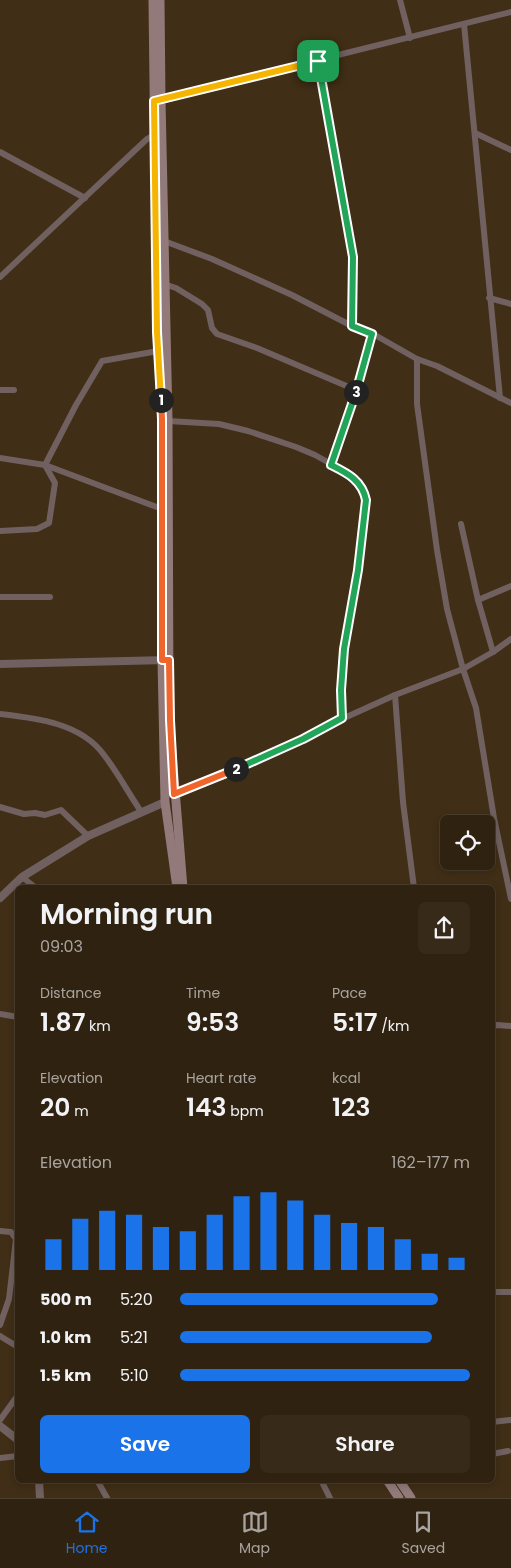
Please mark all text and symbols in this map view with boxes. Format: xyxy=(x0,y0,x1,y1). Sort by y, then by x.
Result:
pin xyxy=(297,40,339,82)
icon: arrive xyxy=(304,47,332,75)
pin: 3 xyxy=(344,380,368,404)
text: 3 xyxy=(352,382,361,402)
pin: 1 xyxy=(148,388,174,412)
text: 1 xyxy=(159,390,164,410)
pin: 2 xyxy=(224,756,248,782)
text: 2 xyxy=(233,759,241,779)
map controls xyxy=(440,815,495,870)
button: locate xyxy=(440,815,495,870)
text: Morning run xyxy=(40,895,213,934)
button: share xyxy=(418,902,470,954)
text: 09:03 xyxy=(40,935,83,958)
text: Distance xyxy=(40,983,101,1003)
text: Time xyxy=(186,983,220,1003)
text: Pace xyxy=(332,983,367,1003)
text: 1.87 xyxy=(40,1005,85,1040)
text: 9:53 xyxy=(186,1005,239,1040)
text: 5:17 xyxy=(332,1005,377,1040)
text: km xyxy=(85,1016,111,1036)
text: /km xyxy=(377,1016,409,1036)
text: Elevation xyxy=(40,1068,103,1088)
text: Heart rate xyxy=(186,1068,256,1088)
text: kcal xyxy=(332,1068,361,1088)
text: 20 xyxy=(40,1090,71,1125)
text: 143 xyxy=(186,1090,227,1125)
text: 123 xyxy=(332,1090,370,1125)
text: m xyxy=(71,1101,89,1121)
text: bpm xyxy=(227,1101,264,1121)
text: Elevation xyxy=(40,1151,112,1174)
text: 162–177 m xyxy=(391,1151,470,1174)
text: 500 m xyxy=(40,1288,92,1311)
text: 5:20 xyxy=(120,1288,153,1311)
text: 1.0 km xyxy=(40,1326,91,1349)
text: 5:21 xyxy=(120,1326,148,1349)
text: 1.5 km xyxy=(40,1364,91,1387)
text: 5:10 xyxy=(120,1364,149,1387)
button: Save xyxy=(40,1415,250,1473)
button: Share xyxy=(260,1415,470,1473)
tab: Home xyxy=(66,1508,108,1559)
tab: Map xyxy=(239,1508,270,1559)
tab: Saved xyxy=(402,1508,445,1559)

